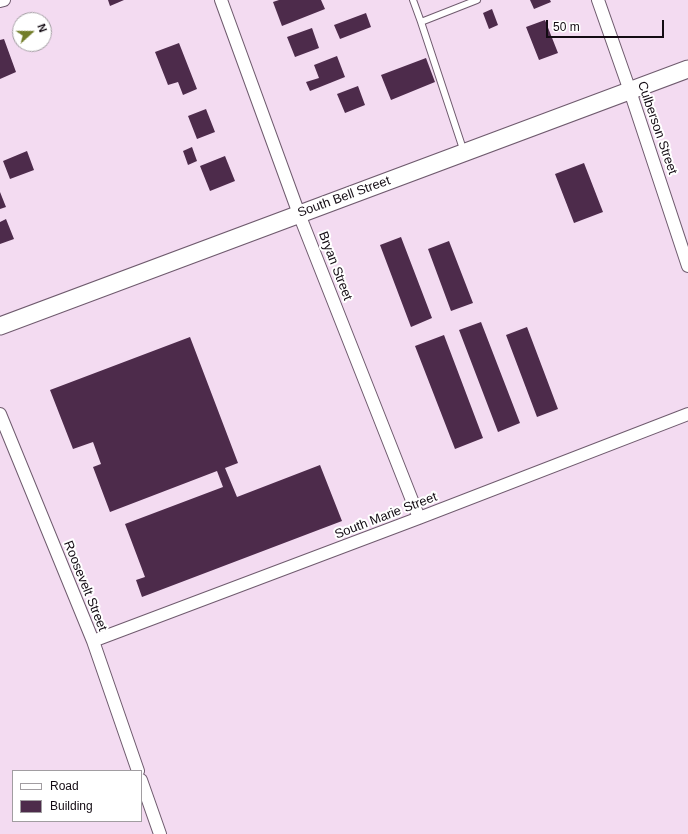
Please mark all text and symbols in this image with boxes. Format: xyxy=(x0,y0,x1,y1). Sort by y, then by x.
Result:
north arrow xyxy=(12,12,52,52)
scale bar xyxy=(548,12,666,38)
text: 50 m xyxy=(553,20,580,34)
text: N xyxy=(35,22,49,34)
street label: Culberson Street xyxy=(634,79,680,177)
street label: South Bell Street xyxy=(295,173,393,221)
street label: Bryan Street xyxy=(315,229,355,303)
street label: South Marie Street xyxy=(333,489,439,543)
street label: Roosevelt Street xyxy=(60,539,110,633)
legend xyxy=(12,770,142,822)
text: Road xyxy=(50,779,79,793)
text: Building xyxy=(50,799,93,813)

